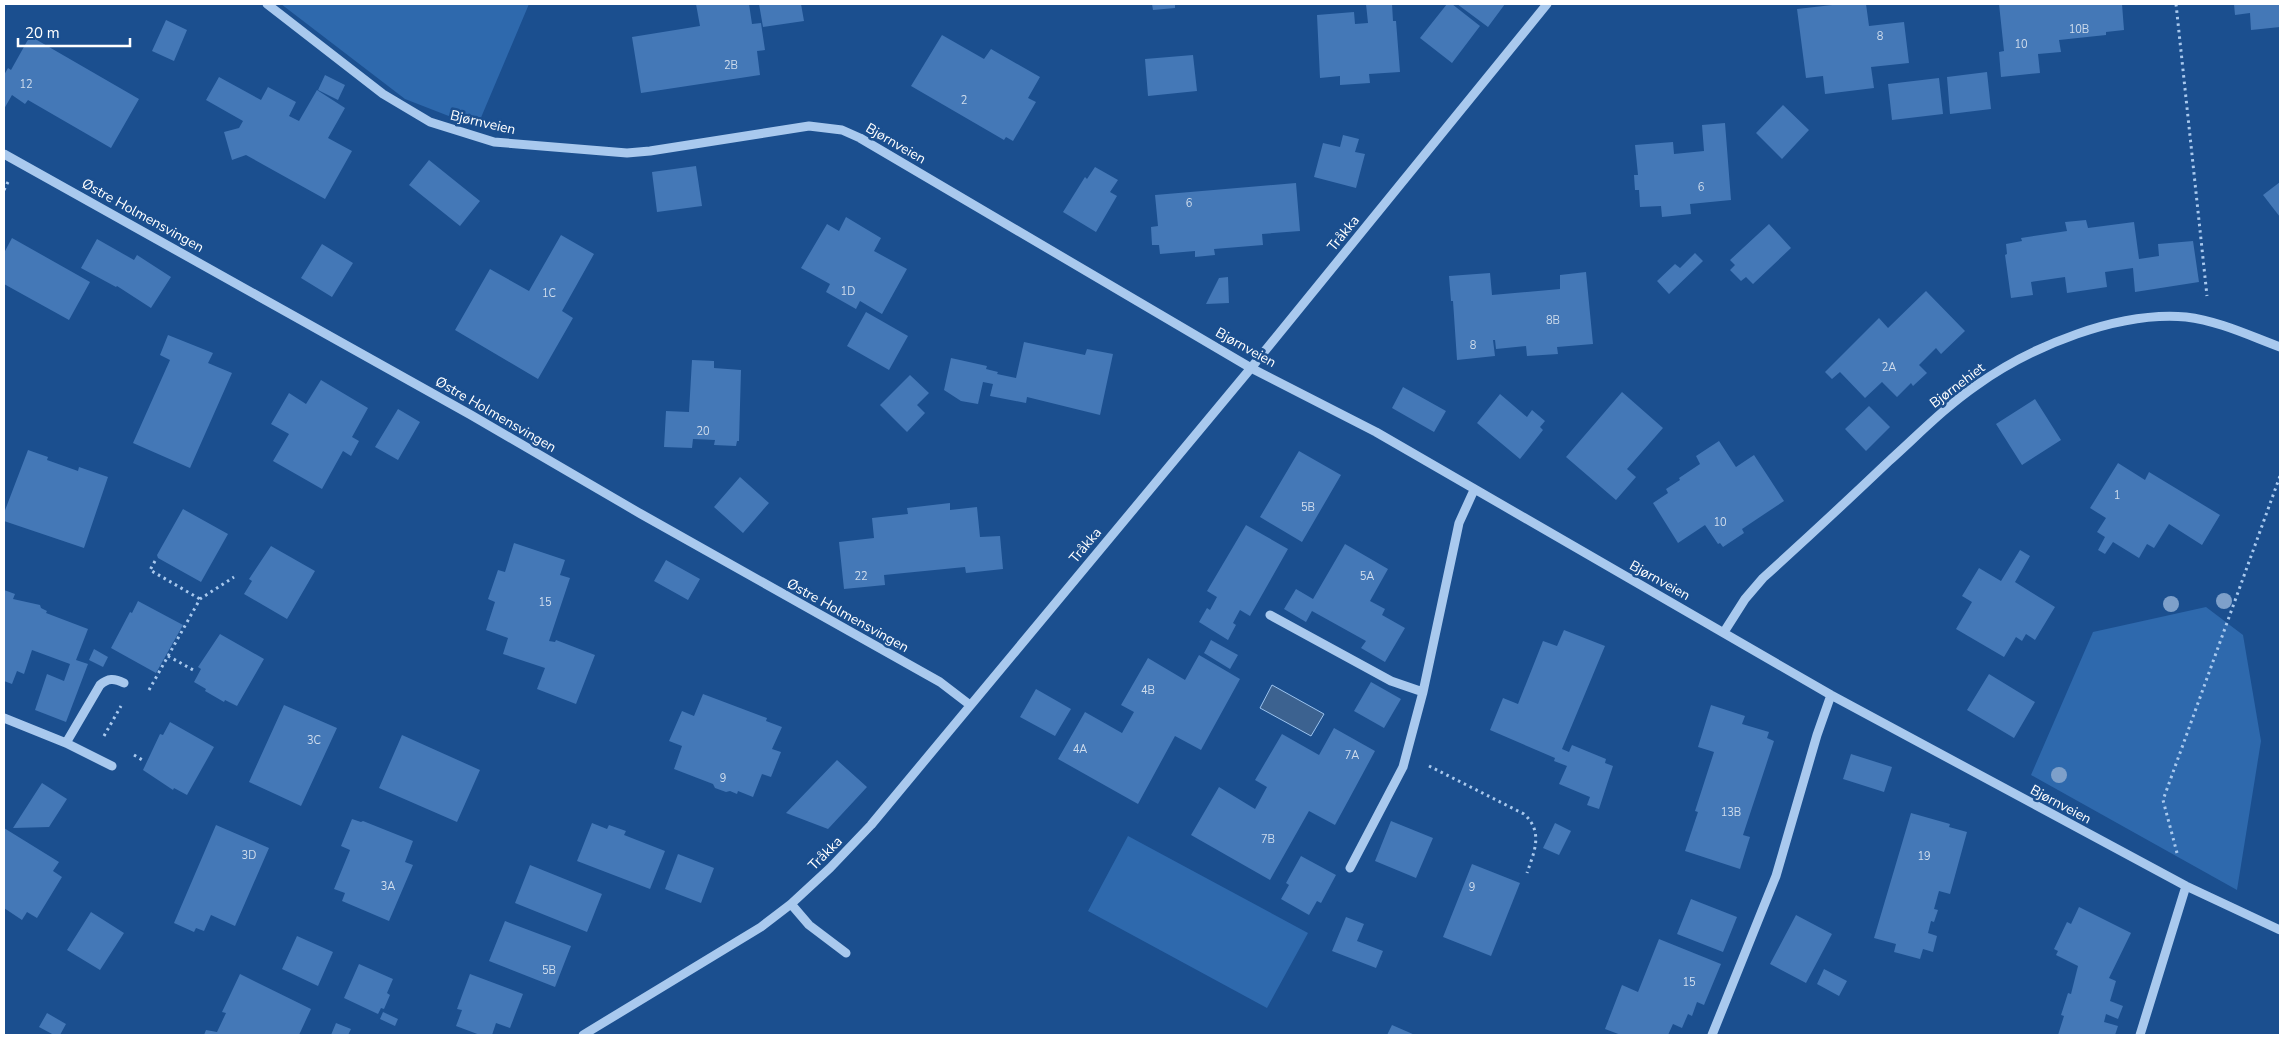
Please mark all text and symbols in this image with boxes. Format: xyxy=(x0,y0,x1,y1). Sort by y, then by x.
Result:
scale bar xyxy=(18,15,130,47)
house number: 10B xyxy=(2069,22,2089,37)
text: 20 m xyxy=(25,23,60,43)
house number: 8 xyxy=(1877,29,1884,44)
house number: 10 xyxy=(2014,37,2028,52)
house number: 2B xyxy=(724,58,738,73)
house number: 12 xyxy=(19,77,33,92)
house number: 2 xyxy=(961,93,967,108)
street label: Bjørnveien xyxy=(448,106,517,139)
street label: Bjørnveien xyxy=(862,119,929,168)
street label: Østre Holmensvingen xyxy=(78,174,207,257)
house number: 6 xyxy=(1698,180,1705,195)
house number: 6 xyxy=(1186,196,1193,211)
street label: Tråkka xyxy=(1323,211,1364,255)
house number: 1D xyxy=(841,284,855,299)
house number: 1C xyxy=(542,286,556,301)
house number: 8B xyxy=(1546,313,1560,328)
street label: Bjørnveien xyxy=(1212,323,1280,372)
house number: 8 xyxy=(1470,338,1477,353)
street label: Bjørnehiet xyxy=(1926,358,1989,412)
house number: 2A xyxy=(1882,360,1896,375)
street label: Østre Holmensvingen xyxy=(432,372,560,457)
house number: 20 xyxy=(696,424,710,439)
house number: 1 xyxy=(2114,488,2120,503)
house number: 5B xyxy=(1301,500,1315,515)
house number: 10 xyxy=(1713,515,1727,530)
street label: Tråkka xyxy=(1065,523,1106,567)
street label: Bjørnveien xyxy=(1626,556,1694,605)
house number: 22 xyxy=(854,569,868,584)
house number: 5A xyxy=(1360,569,1374,584)
street label: Østre Holmensvingen xyxy=(783,574,912,657)
house number: 15 xyxy=(538,595,552,610)
house number: 4B xyxy=(1141,683,1155,698)
house number: 3C xyxy=(307,733,321,748)
house number: 4A xyxy=(1073,742,1087,757)
house number: 7A xyxy=(1345,748,1359,763)
house number: 9 xyxy=(720,771,726,786)
street label: Bjørnveien xyxy=(2027,780,2095,828)
house number: 13B xyxy=(1721,805,1741,820)
street label: Tråkka xyxy=(804,832,847,875)
house number: 7B xyxy=(1261,832,1275,847)
house number: 3D xyxy=(242,848,256,863)
house number: 19 xyxy=(1917,849,1931,864)
house number: 3A xyxy=(381,879,395,894)
house number: 9 xyxy=(1469,880,1475,895)
house number: 5B xyxy=(542,963,556,978)
house number: 15 xyxy=(1682,975,1696,990)

